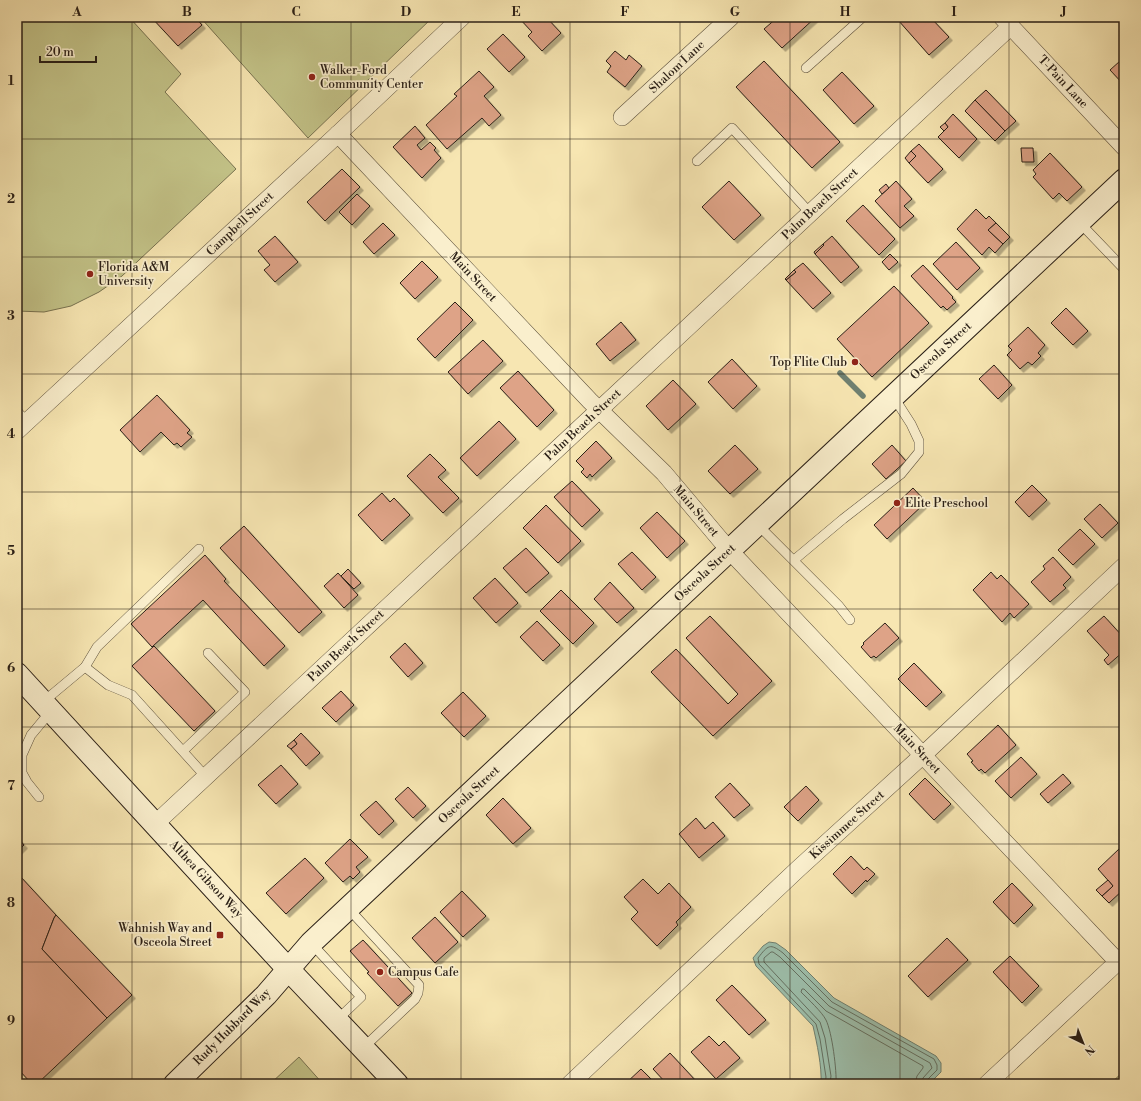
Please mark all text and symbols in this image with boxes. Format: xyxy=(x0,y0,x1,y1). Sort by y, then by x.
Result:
text: A xyxy=(71,4,82,20)
text: B xyxy=(182,4,192,20)
text: C xyxy=(291,4,301,20)
text: D xyxy=(401,4,411,20)
text: E xyxy=(511,4,521,20)
text: F xyxy=(620,4,630,20)
text: G xyxy=(730,4,741,20)
text: H xyxy=(840,4,851,20)
text: I xyxy=(951,4,957,20)
text: J xyxy=(1059,4,1067,20)
street label: Shalom Lane xyxy=(646,37,708,97)
scale bar xyxy=(40,38,96,64)
text: 20 m xyxy=(46,45,74,60)
street label: T-Pain Lane xyxy=(1035,52,1091,112)
place label: Walker-Ford Community Center xyxy=(319,63,423,92)
marker: Walker-Ford Community Center xyxy=(307,72,317,82)
text: 1 xyxy=(8,73,15,89)
street label: Palm Beach Street xyxy=(779,164,862,243)
street label: Campbell Street xyxy=(203,188,277,259)
text: 2 xyxy=(7,191,15,207)
street label: Main Street xyxy=(446,249,500,306)
place label: Florida A&M University xyxy=(98,260,170,289)
marker: Florida A&M University xyxy=(85,269,95,279)
text: 3 xyxy=(7,308,15,324)
street label: Osceola Street xyxy=(907,318,975,383)
place label: Top Flite Club xyxy=(770,355,847,370)
marker: Top Flite Club xyxy=(850,357,860,367)
street label: Palm Beach Street xyxy=(542,385,625,464)
text: 4 xyxy=(7,426,16,442)
street label: Main Street xyxy=(670,482,722,540)
place label: Elite Preschool xyxy=(905,496,989,511)
marker: Elite Preschool xyxy=(892,498,902,508)
street label: Osceola Street xyxy=(671,540,739,605)
text: 5 xyxy=(7,543,15,559)
street label: Palm Beach Street xyxy=(305,606,388,685)
text: 6 xyxy=(7,660,15,676)
street label: Main Street xyxy=(890,721,944,778)
street label: Osceola Street xyxy=(435,762,503,827)
text: 7 xyxy=(7,778,15,794)
street label: Kissimmee Street xyxy=(807,787,888,862)
street label: Althea Gibson Way xyxy=(165,836,246,921)
text: 8 xyxy=(7,895,15,911)
place label: Wahnish Way and Osceola Street xyxy=(117,921,213,950)
marker: Wahnish Way and Osceola Street xyxy=(215,930,225,940)
place label: Campus Cafe xyxy=(388,965,459,980)
marker: Campus Cafe xyxy=(375,967,385,977)
street label: Rudy Hubbard Way xyxy=(190,985,274,1069)
text: 9 xyxy=(7,1013,15,1029)
north arrow xyxy=(1063,1023,1103,1063)
text: N xyxy=(1081,1041,1097,1058)

